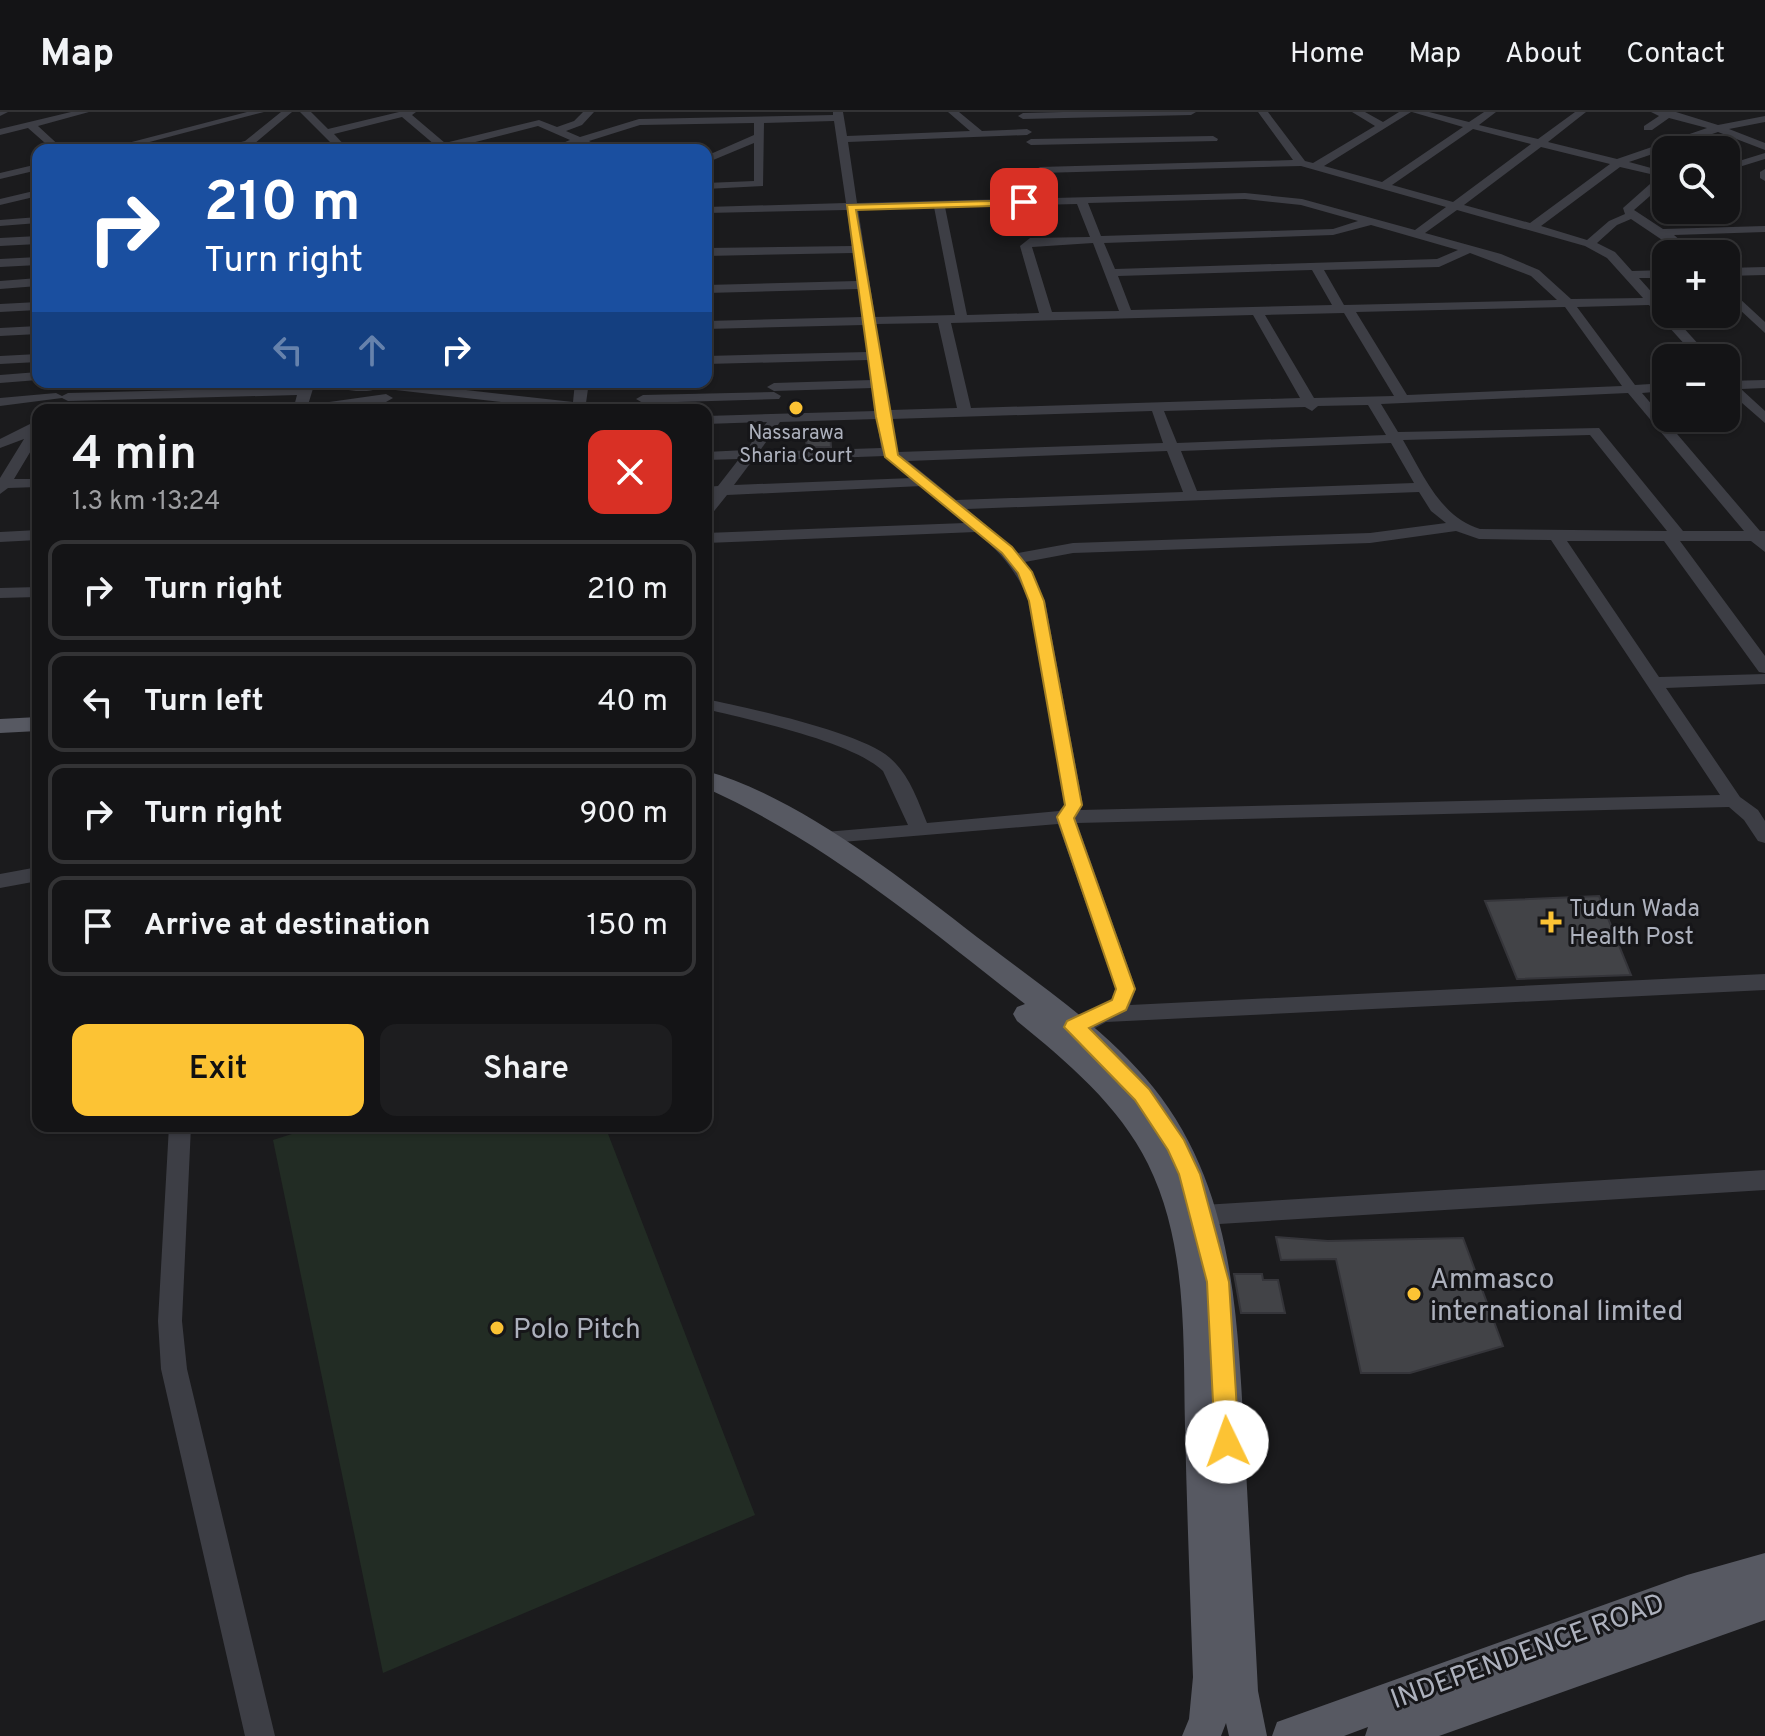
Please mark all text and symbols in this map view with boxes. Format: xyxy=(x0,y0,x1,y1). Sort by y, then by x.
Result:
text: Map xyxy=(40,31,114,80)
text: Home xyxy=(1290,37,1364,73)
text: Map xyxy=(1408,37,1461,73)
text: About xyxy=(1505,37,1582,73)
text: Contact xyxy=(1626,37,1725,73)
map controls xyxy=(1652,136,1740,432)
button: search xyxy=(1652,136,1740,224)
pin xyxy=(990,168,1058,236)
text: 210 m xyxy=(204,170,361,240)
icon: right xyxy=(72,176,176,280)
icon: arrive xyxy=(1002,180,1046,224)
text: Turn right xyxy=(204,239,363,285)
button: + xyxy=(1652,240,1740,328)
icon: left xyxy=(266,328,310,372)
icon: ahead xyxy=(350,328,394,372)
icon: right xyxy=(434,328,478,372)
button: − xyxy=(1652,344,1740,432)
marker: Nassarawa Sharia Court xyxy=(787,399,805,417)
place label: Nassarawa Sharia Court xyxy=(739,421,853,470)
text: 4 min xyxy=(72,426,197,486)
button: close xyxy=(588,430,672,514)
text: 1.3 km · 13:24 xyxy=(72,486,220,519)
icon: right xyxy=(76,568,120,612)
text: Turn right xyxy=(144,572,282,609)
text: 210 m xyxy=(587,572,668,609)
icon: left xyxy=(76,680,120,724)
text: Turn left xyxy=(144,684,264,721)
text: 40 m xyxy=(598,684,668,721)
icon: right xyxy=(76,792,120,836)
text: Turn right xyxy=(144,796,282,833)
text: 900 m xyxy=(580,796,668,833)
place label: Tudun Wada Health Post xyxy=(1569,895,1700,953)
icon: arrive xyxy=(76,904,120,948)
text: Arrive at destination xyxy=(144,908,430,945)
text: 150 m xyxy=(587,908,668,945)
marker: Tudun Wada Health Post xyxy=(1540,911,1562,933)
button: Exit xyxy=(72,1024,364,1116)
button: Share xyxy=(380,1024,672,1116)
place label: Ammasco international limited xyxy=(1430,1263,1683,1331)
marker: Ammasco international limited xyxy=(1405,1285,1423,1303)
place label: Polo Pitch xyxy=(513,1313,641,1349)
marker: Polo Pitch xyxy=(488,1319,506,1337)
position arrow xyxy=(1185,1400,1269,1484)
street label: INDEPENDENCE ROAD xyxy=(1386,1586,1670,1719)

